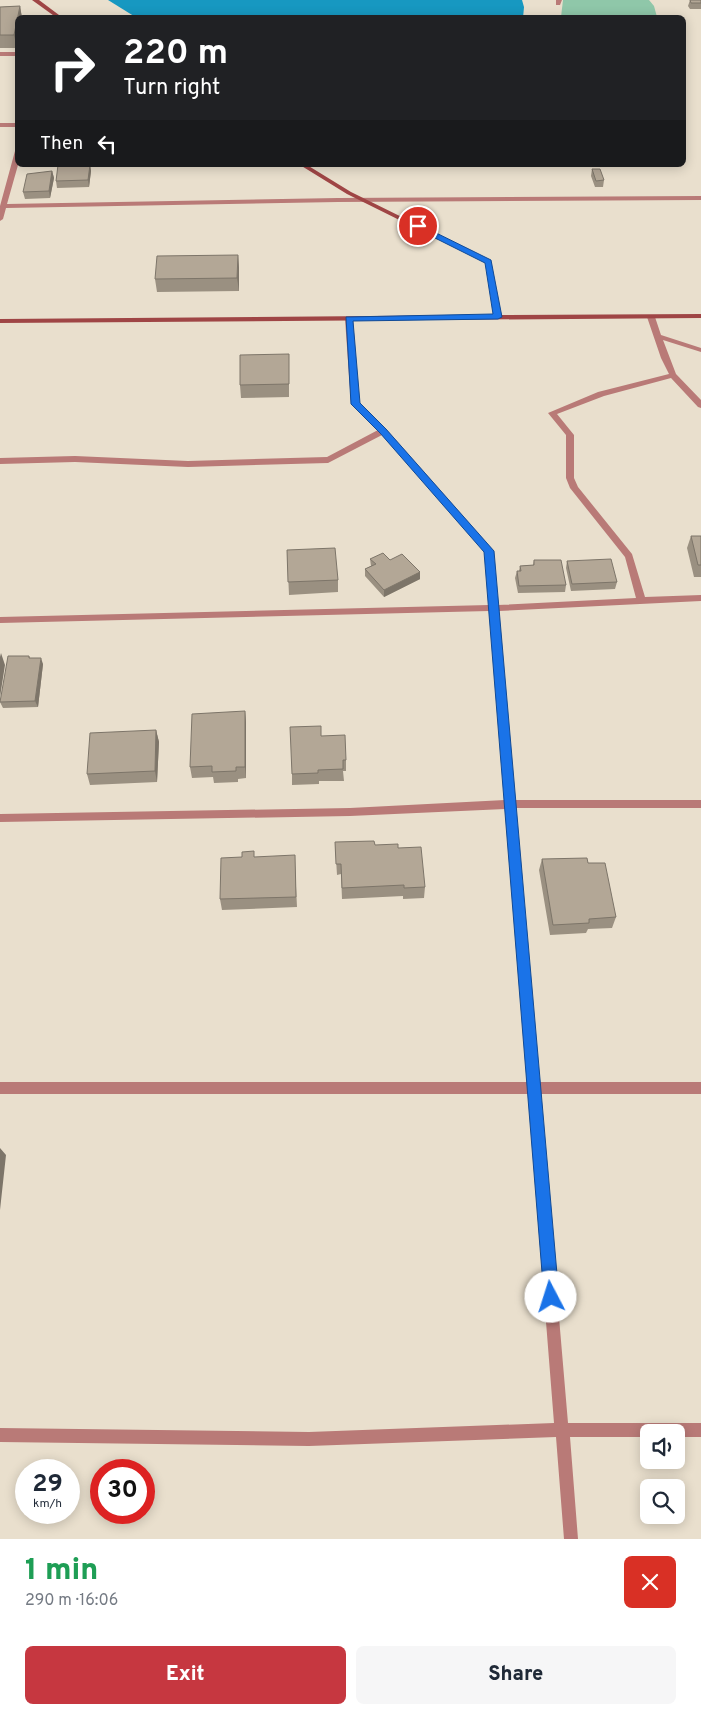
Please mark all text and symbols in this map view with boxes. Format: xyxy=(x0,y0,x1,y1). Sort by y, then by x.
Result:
text: 220 m xyxy=(123,32,228,76)
icon: right xyxy=(40,35,105,100)
text: Turn right xyxy=(123,75,220,102)
icon: left xyxy=(93,130,121,158)
text: Then xyxy=(40,132,83,156)
pin xyxy=(397,205,439,247)
icon: arrive xyxy=(404,212,432,240)
position arrow xyxy=(524,1270,576,1322)
map controls xyxy=(640,1424,685,1524)
button: sound xyxy=(640,1424,685,1469)
speed limit sign: 30 xyxy=(90,1459,155,1524)
text: 29 xyxy=(32,1469,63,1501)
button: search xyxy=(640,1479,685,1524)
text: km/h xyxy=(33,1496,62,1512)
text: 1 min xyxy=(25,1553,98,1590)
button: close xyxy=(624,1556,676,1608)
text: 290 m · 16:06 xyxy=(25,1591,118,1611)
button: Exit xyxy=(25,1646,346,1704)
button: Share xyxy=(356,1646,676,1704)

